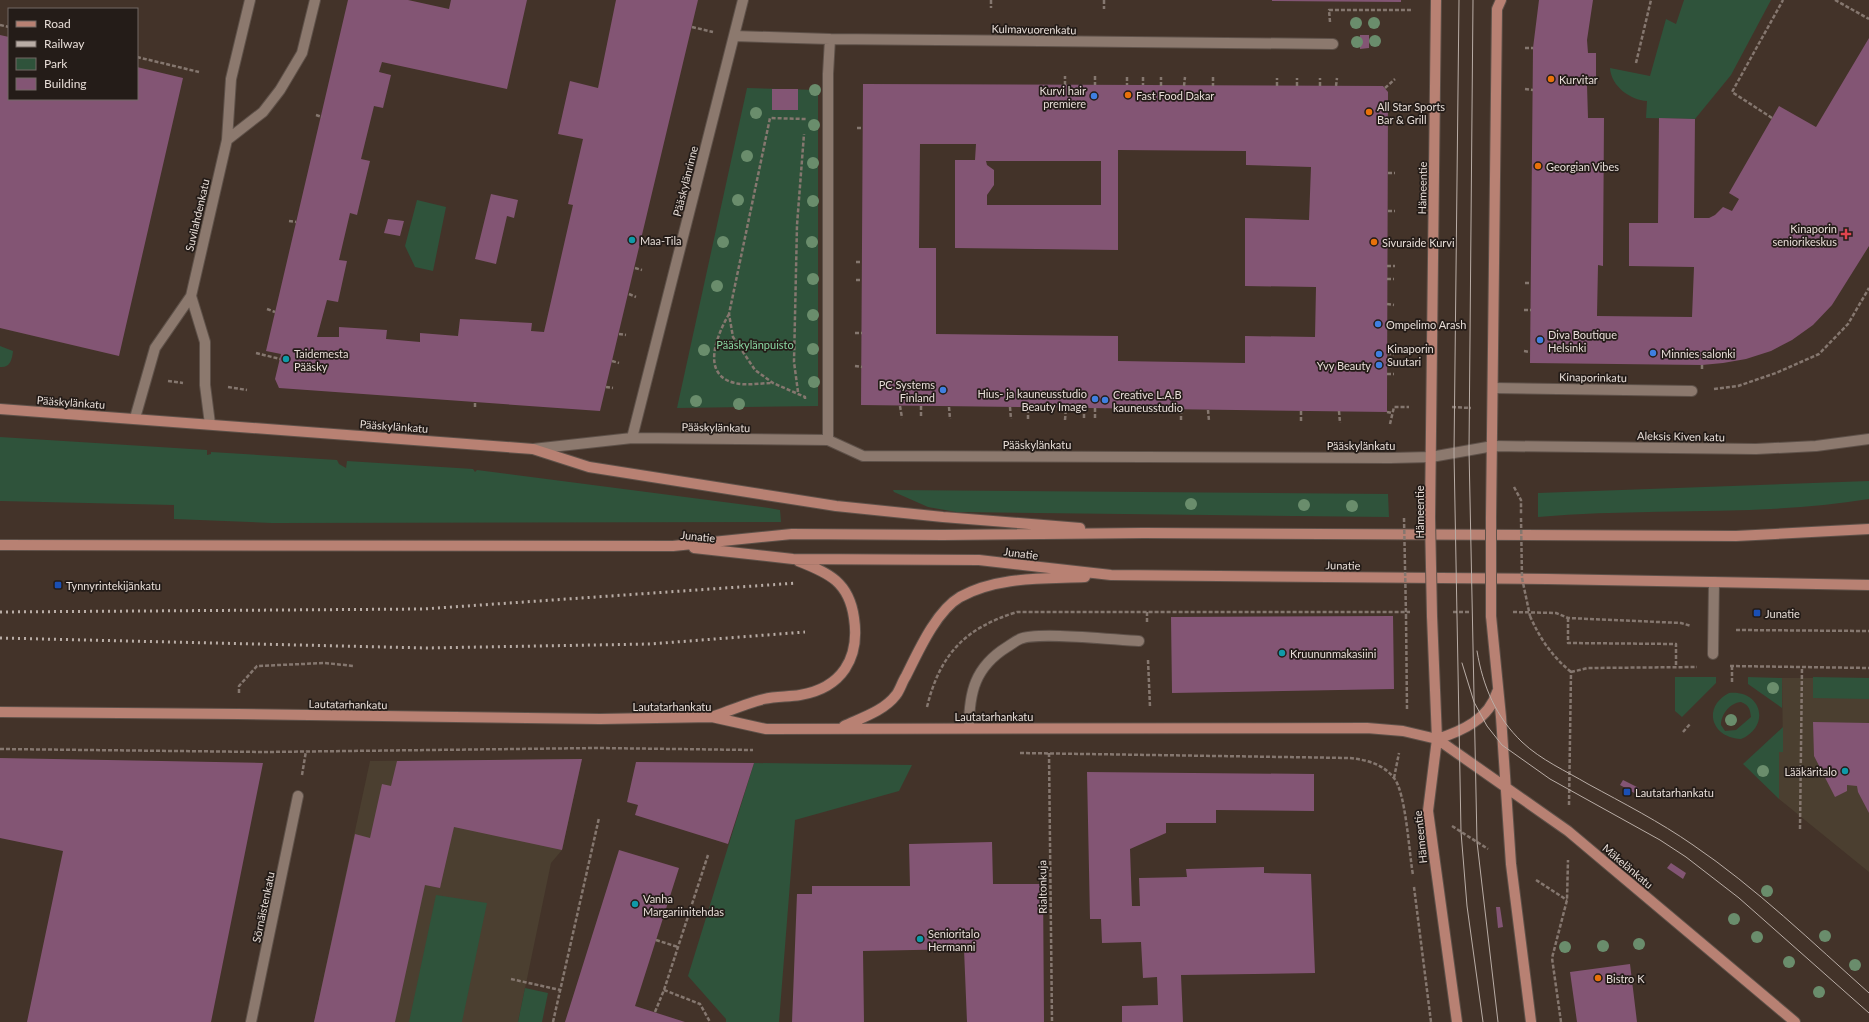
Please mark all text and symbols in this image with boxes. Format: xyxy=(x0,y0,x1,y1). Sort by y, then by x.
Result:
legend xyxy=(8,8,138,100)
text: Road xyxy=(44,16,71,31)
street label: Kulmavuorenkatu xyxy=(991,22,1077,36)
text: Railway xyxy=(44,36,85,51)
text: Park xyxy=(44,56,68,71)
place label: Kurvitar xyxy=(1559,73,1598,86)
marker: Kurvitar xyxy=(1546,74,1556,84)
text: Building xyxy=(44,76,87,91)
place label: Kurvi hair premiere xyxy=(1039,84,1086,110)
place label: Fast Food Dakar xyxy=(1136,89,1214,102)
marker: Fast Food Dakar xyxy=(1123,90,1133,100)
marker: Kurvi hair premiere xyxy=(1089,91,1099,101)
place label: All Star Sports Bar & Grill xyxy=(1377,100,1445,126)
marker: All Star Sports Bar & Grill xyxy=(1364,107,1374,117)
street label: Pääskylänrinne xyxy=(670,144,700,218)
place label: Georgian Vibes xyxy=(1546,160,1619,173)
street label: Hämeentie xyxy=(1415,161,1429,215)
marker: Georgian Vibes xyxy=(1533,161,1543,171)
street label: Suvilahdenkatu xyxy=(182,178,212,252)
place label: Kinaporin seniorikeskus xyxy=(1772,222,1837,248)
marker: Kinaporin seniorikeskus xyxy=(1840,228,1852,240)
place label: Maa-Tila xyxy=(640,234,682,247)
marker: Maa-Tila xyxy=(627,235,637,245)
place label: Sivuraide Kurvi xyxy=(1382,236,1455,249)
marker: Sivuraide Kurvi xyxy=(1369,237,1379,247)
place label: Ompelimo Arash xyxy=(1386,318,1466,331)
marker: Ompelimo Arash xyxy=(1373,319,1383,329)
place label: Diva Boutique Helsinki xyxy=(1548,328,1617,354)
marker: Diva Boutique Helsinki xyxy=(1535,335,1545,345)
park label: Pääskylänpuisto xyxy=(716,338,794,351)
place label: Kinaporin Suutari xyxy=(1387,342,1434,368)
place label: Taidemesta Pääsky xyxy=(294,347,348,373)
place label: Minnies salonki xyxy=(1661,347,1736,360)
marker: Minnies salonki xyxy=(1648,348,1658,358)
marker: Kinaporin Suutari xyxy=(1374,349,1384,359)
marker: Taidemesta Pääsky xyxy=(281,354,291,364)
place label: Yvy Beauty xyxy=(1317,359,1371,372)
marker: Yvy Beauty xyxy=(1374,360,1384,370)
street label: Kinaporinkatu xyxy=(1559,370,1627,384)
place label: PC Systems Finland xyxy=(879,378,935,404)
marker: PC Systems Finland xyxy=(938,385,948,395)
place label: Hius- ja kauneusstudio Beauty Image xyxy=(977,387,1087,413)
place label: Creative L.A.B kauneusstudio xyxy=(1113,388,1183,414)
street label: Pääskylänkatu xyxy=(36,393,106,411)
marker: Hius- ja kauneusstudio Beauty Image xyxy=(1090,394,1100,404)
marker: Creative L.A.B kauneusstudio xyxy=(1100,395,1110,405)
street label: Pääskylänkatu xyxy=(359,417,429,435)
street label: Pääskylänkatu xyxy=(682,420,750,434)
street label: Aleksis Kiven katu xyxy=(1637,429,1725,443)
street label: Pääskylänkatu xyxy=(1003,438,1071,451)
street label: Pääskylänkatu xyxy=(1327,439,1395,452)
street label: Hämeentie xyxy=(1413,485,1426,539)
street label: Junatie xyxy=(680,528,716,544)
street label: Junatie xyxy=(1003,544,1039,562)
street label: Junatie xyxy=(1326,558,1361,572)
place label: Tynnyrintekijänkatu xyxy=(66,579,161,592)
marker: Tynnyrintekijänkatu xyxy=(53,580,63,590)
place label: Junatie xyxy=(1765,607,1800,620)
marker: Junatie xyxy=(1752,608,1762,618)
place label: Kruununmakasiini xyxy=(1290,647,1377,660)
marker: Kruununmakasiini xyxy=(1277,648,1287,658)
street label: Lautatarhankatu xyxy=(308,697,388,711)
street label: Lautatarhankatu xyxy=(633,700,711,713)
street label: Lautatarhankatu xyxy=(955,710,1033,723)
place label: Lääkäritalo xyxy=(1784,765,1837,778)
marker: Lääkäritalo xyxy=(1840,766,1850,776)
place label: Lautatarhankatu xyxy=(1635,786,1714,799)
marker: Lautatarhankatu xyxy=(1622,787,1632,797)
street label: Hämeentie xyxy=(1411,810,1429,864)
street label: Mäkelänkatu xyxy=(1600,841,1656,891)
street label: Rialtonkuja xyxy=(1035,860,1049,914)
street label: Sörnäistenkatu xyxy=(249,870,277,944)
place label: Vanha Margariinitehdas xyxy=(643,892,724,918)
marker: Vanha Margariinitehdas xyxy=(630,899,640,909)
place label: Senioritalo Hermanni xyxy=(928,927,980,953)
marker: Senioritalo Hermanni xyxy=(915,934,925,944)
place label: Bistro K xyxy=(1606,972,1645,985)
marker: Bistro K xyxy=(1593,973,1603,983)

